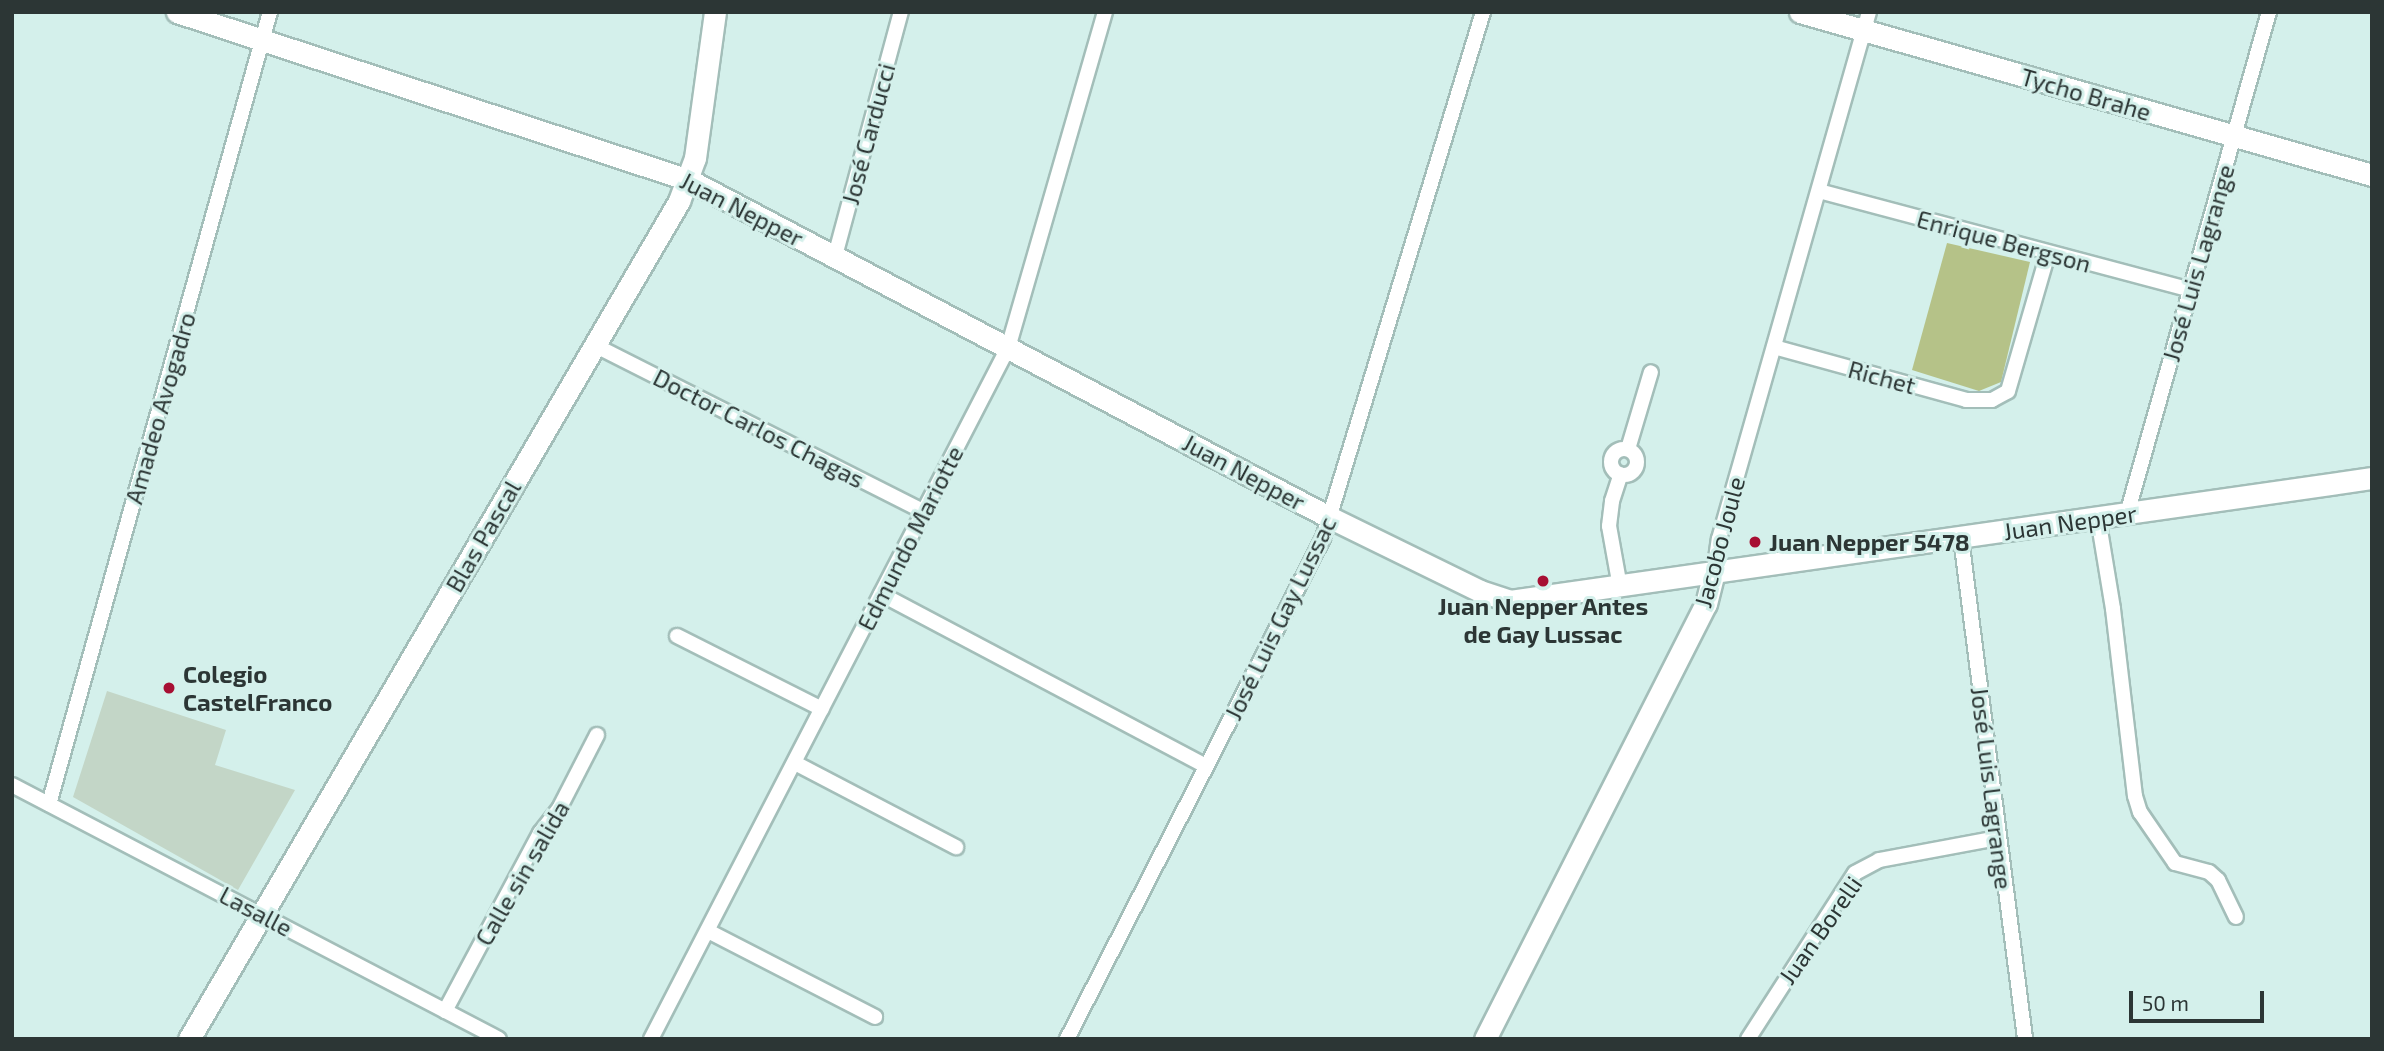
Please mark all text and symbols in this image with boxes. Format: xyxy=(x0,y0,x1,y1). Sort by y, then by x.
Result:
street label: José Carducci xyxy=(835,60,901,208)
street label: Tycho Brahe xyxy=(2018,62,2154,126)
street label: José Luis Lagrange xyxy=(2156,161,2240,365)
street label: Juan Nepper xyxy=(676,166,808,252)
street label: Enrique Bergson xyxy=(1914,204,2094,278)
street label: Amadeo Avogadro xyxy=(119,309,201,507)
street label: Richet xyxy=(1845,354,1919,400)
street label: Doctor Carlos Chagas xyxy=(649,362,869,494)
street label: Juan Nepper xyxy=(1178,428,1310,516)
street label: Edmundo Mariotte xyxy=(851,441,969,635)
street label: Jacobo Joule xyxy=(1688,473,1750,611)
street label: Blas Pascal xyxy=(439,475,527,597)
street label: Juan Nepper xyxy=(2001,498,2139,546)
street label: José Luis Gay Lussac xyxy=(1218,511,1342,725)
place label: Juan Nepper 5478 xyxy=(1769,528,1970,556)
marker: Juan Nepper 5478 xyxy=(1747,534,1763,550)
marker: Juan Nepper Antes de Gay Lussac xyxy=(1535,573,1551,589)
place label: Juan Nepper Antes de Gay Lussac xyxy=(1437,592,1649,648)
place label: Colegio CastelFranco xyxy=(183,660,332,716)
marker: Colegio CastelFranco xyxy=(161,680,177,696)
street label: José Luis Lagrange xyxy=(1965,685,2019,891)
street label: Calle sin salida xyxy=(469,796,575,950)
street label: Juan Borelli xyxy=(1772,870,1868,990)
street label: Lasalle xyxy=(215,880,297,942)
scale bar xyxy=(2132,978,2267,1022)
text: 50 m xyxy=(2142,990,2189,1015)

